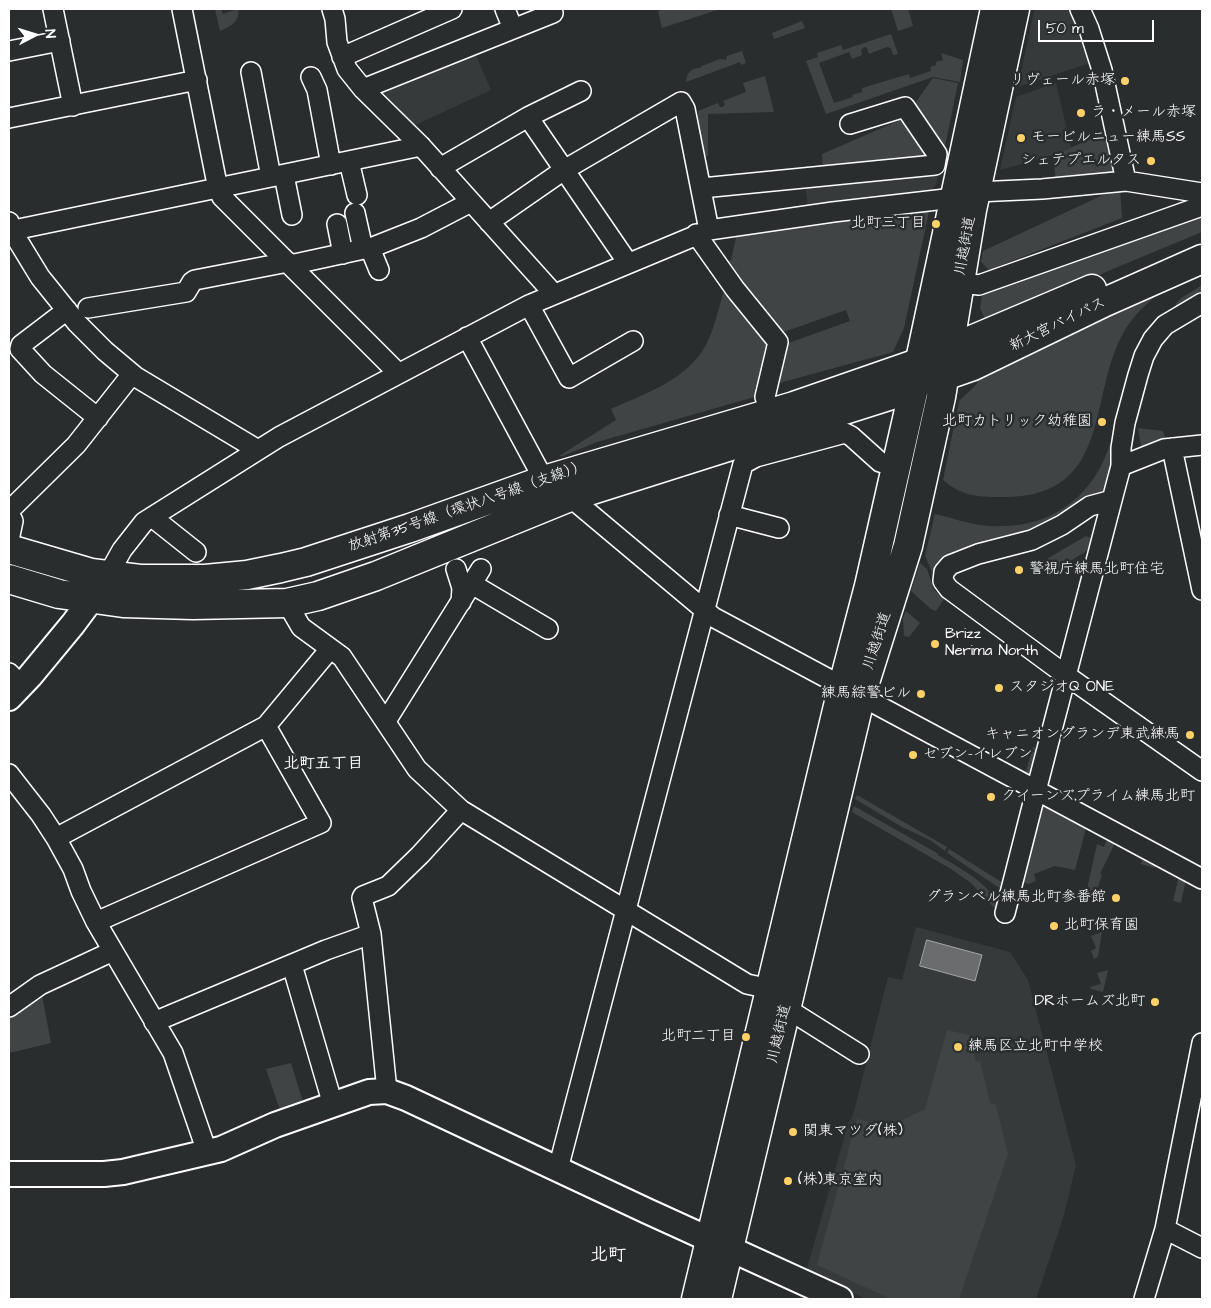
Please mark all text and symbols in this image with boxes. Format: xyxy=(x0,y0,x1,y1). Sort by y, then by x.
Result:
north arrow xyxy=(10,10,60,60)
scale bar xyxy=(1041,10,1157,42)
text: 50 m xyxy=(1046,18,1084,39)
text: N xyxy=(40,28,60,39)
place label: リヴェール赤塚 xyxy=(1010,72,1115,90)
marker: リヴェール赤塚 xyxy=(1119,75,1131,87)
place label: ラ・メール赤塚 xyxy=(1091,104,1196,122)
marker: ラ・メール赤塚 xyxy=(1075,107,1087,119)
place label: モービルニュー練馬SS xyxy=(1031,129,1185,147)
marker: モービルニュー練馬SS xyxy=(1015,132,1027,144)
place label: シェテプエルタス xyxy=(1021,152,1141,170)
marker: シェテプエルタス xyxy=(1145,155,1157,167)
place label: 北町三丁目 xyxy=(851,215,926,233)
street label: 川越街道 xyxy=(952,215,980,277)
marker: 北町三丁目 xyxy=(930,218,942,230)
street label: 新大宮バイパス xyxy=(1007,294,1109,356)
place label: 北町カトリック幼稚園 xyxy=(942,413,1092,431)
marker: 北町カトリック幼稚園 xyxy=(1096,416,1108,428)
street label: 放射第35号線（環状八号線（支線）） xyxy=(347,458,589,556)
place label: 警視庁練馬北町住宅 xyxy=(1029,561,1164,579)
marker: 警視庁練馬北町住宅 xyxy=(1013,564,1025,576)
street label: 川越街道 xyxy=(860,610,896,672)
place label: Brizz Nerima North xyxy=(945,626,1038,661)
marker: Brizz Nerima North xyxy=(929,638,941,650)
place label: スタジオQ ONE xyxy=(1009,679,1114,697)
marker: スタジオQ ONE xyxy=(993,682,1005,694)
place label: 練馬綜警ビル xyxy=(821,685,911,703)
marker: 練馬綜警ビル xyxy=(915,688,927,700)
place label: キャニオングランデ東武練馬 xyxy=(985,726,1180,744)
marker: キャニオングランデ東武練馬 xyxy=(1184,729,1196,741)
place label: セブン-イレブン xyxy=(923,746,1033,764)
marker: セブン-イレブン xyxy=(907,749,919,761)
district label: 北町五丁目 xyxy=(283,755,363,775)
place label: クイーンズプライム練馬北町 xyxy=(1001,788,1195,806)
marker: クイーンズプライム練馬北町 xyxy=(985,791,997,803)
place label: グランベル練馬北町参番館 xyxy=(926,889,1106,907)
marker: グランベル練馬北町参番館 xyxy=(1110,892,1122,904)
place label: 北町保育園 xyxy=(1064,917,1139,935)
marker: 北町保育園 xyxy=(1048,920,1060,932)
place label: DRホームズ北町 xyxy=(1035,993,1145,1011)
marker: DRホームズ北町 xyxy=(1149,996,1161,1008)
street label: 川越街道 xyxy=(764,1003,796,1065)
place label: 北町二丁目 xyxy=(661,1028,736,1046)
marker: 北町二丁目 xyxy=(740,1031,752,1043)
place label: 練馬区立北町中学校 xyxy=(968,1038,1103,1056)
marker: 練馬区立北町中学校 xyxy=(952,1041,964,1053)
place label: 関東マツダ(株) xyxy=(803,1123,903,1141)
marker: 関東マツダ(株) xyxy=(787,1126,799,1138)
place label: (株)東京室内 xyxy=(798,1172,883,1190)
marker: (株)東京室内 xyxy=(782,1175,794,1187)
district label: 北町 xyxy=(590,1245,626,1267)

